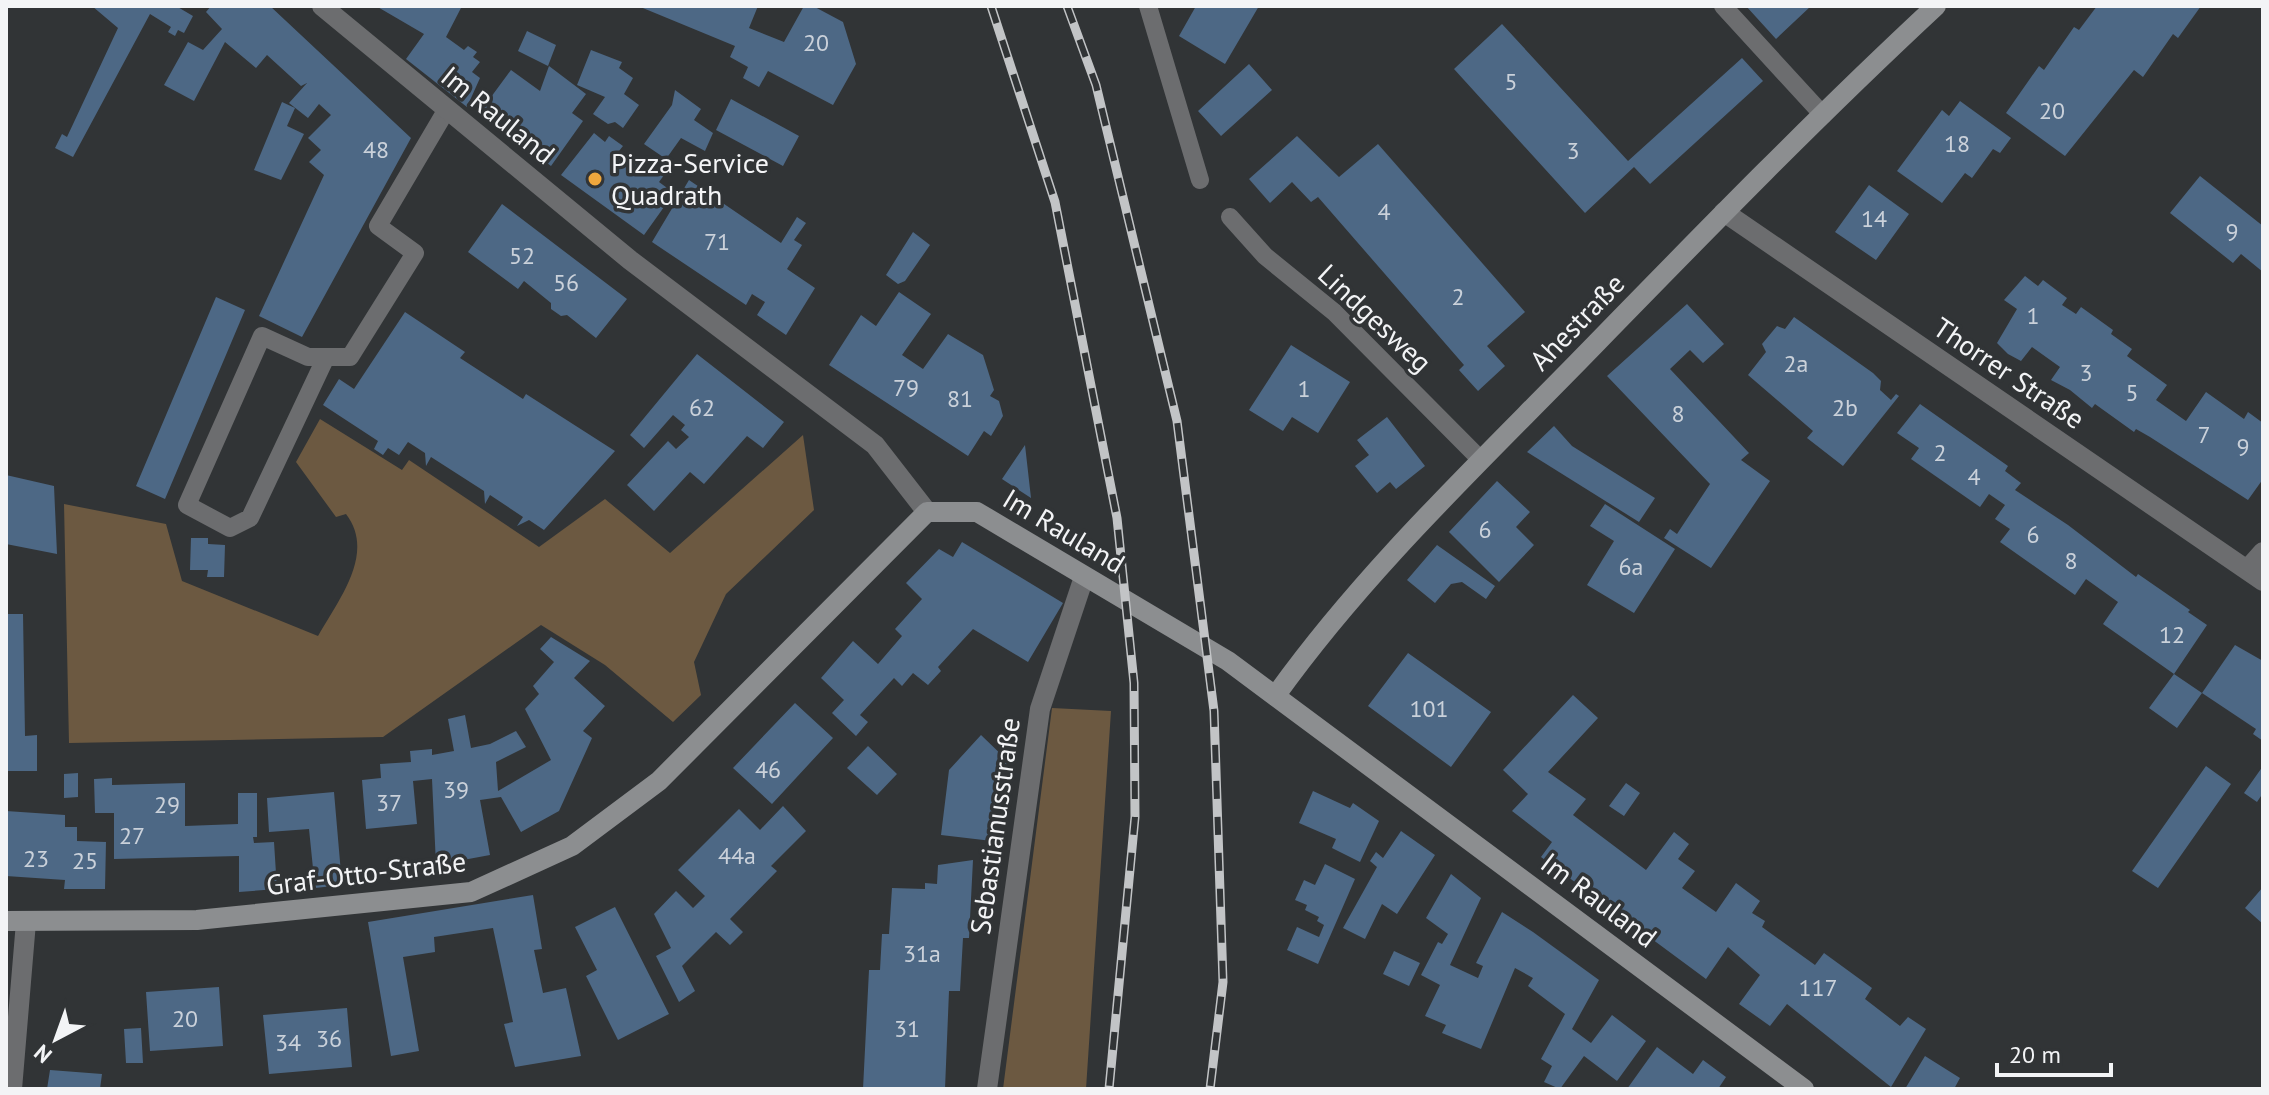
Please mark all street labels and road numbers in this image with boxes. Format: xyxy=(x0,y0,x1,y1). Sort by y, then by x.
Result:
street label: Im Rauland xyxy=(434,57,563,172)
street label: Lindgesweg xyxy=(1311,255,1440,380)
street label: Ahestraße xyxy=(1521,265,1632,378)
street label: Thorrer Straße xyxy=(1927,308,2092,437)
street label: Im Rauland xyxy=(996,480,1132,581)
street label: Sebastianusstraße xyxy=(961,715,1028,937)
street label: Graf-Otto-Straße xyxy=(264,842,468,903)
street label: Im Rauland xyxy=(1534,844,1665,955)

